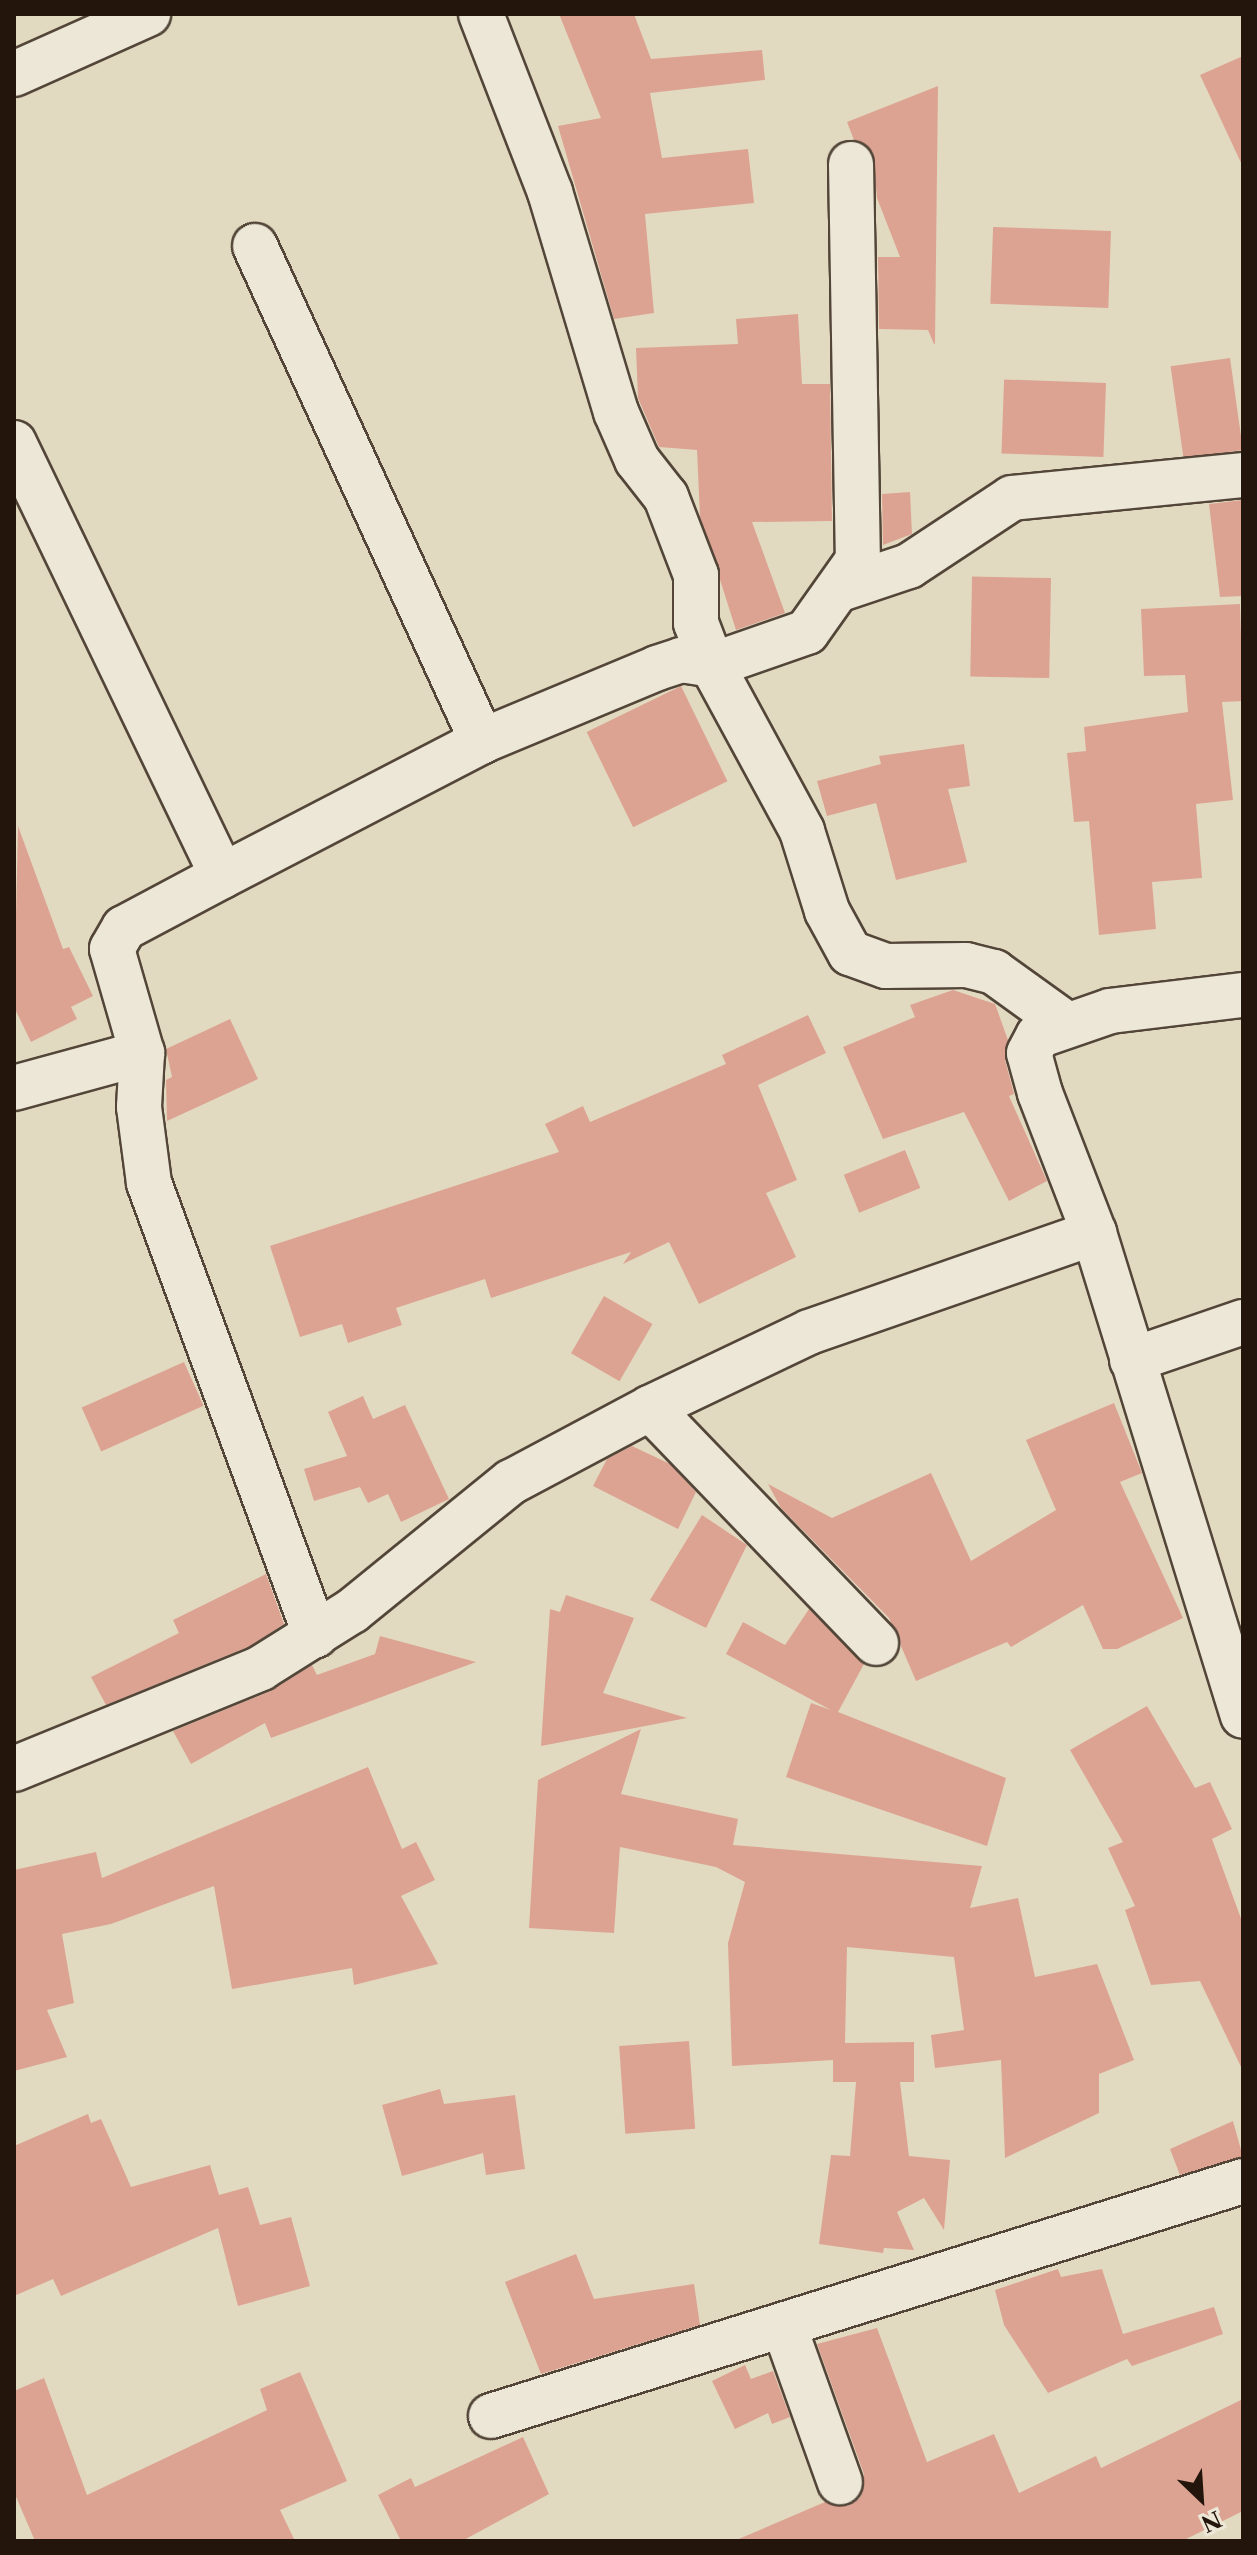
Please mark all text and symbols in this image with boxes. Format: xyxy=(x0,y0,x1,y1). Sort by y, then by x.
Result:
north arrow xyxy=(1161,2459,1241,2539)
text: N xyxy=(1197,2505,1226,2537)

